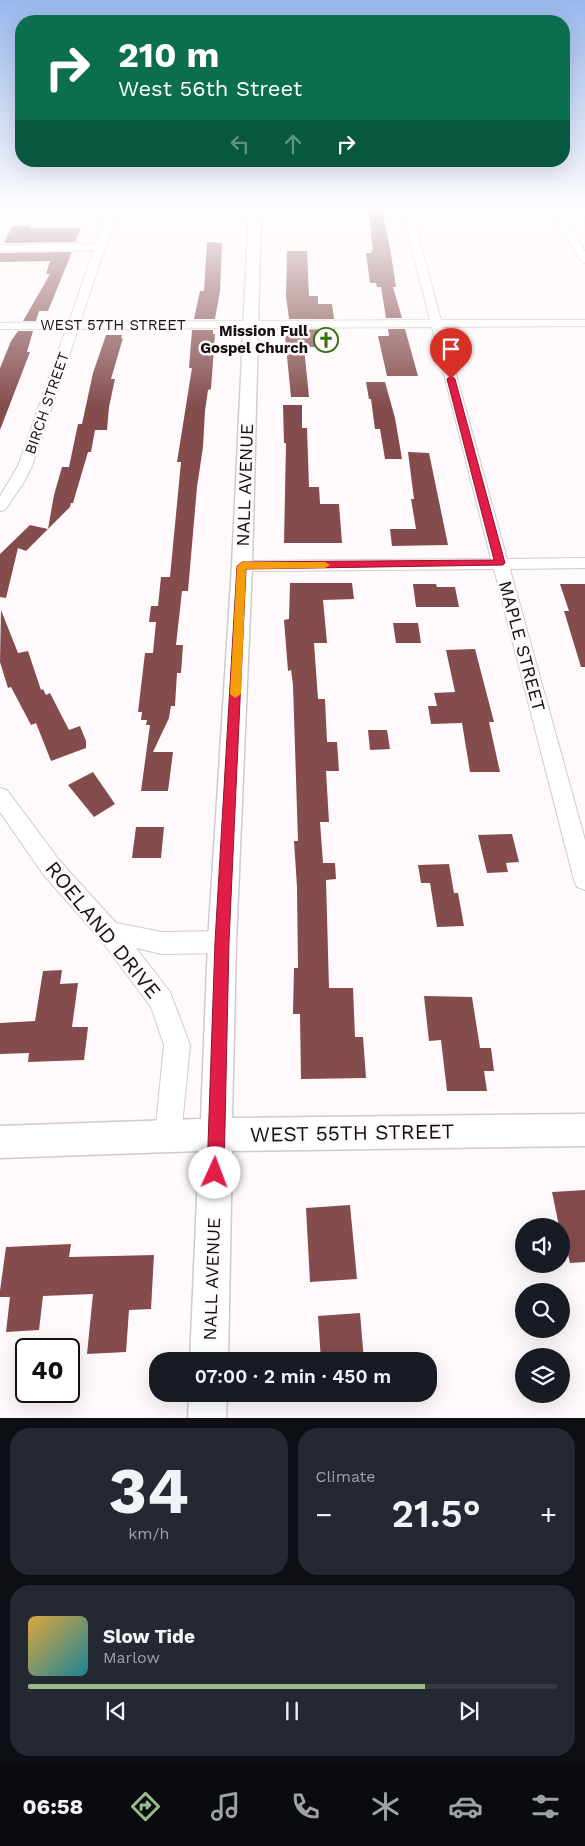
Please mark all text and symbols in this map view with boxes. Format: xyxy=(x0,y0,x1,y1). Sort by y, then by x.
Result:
text: 210 m xyxy=(118,34,219,76)
icon: right xyxy=(35,35,100,100)
text: West 56th Street xyxy=(118,76,302,101)
icon: left xyxy=(226,130,254,158)
icon: ahead xyxy=(279,130,307,158)
icon: right xyxy=(332,130,360,158)
street label: WEST 57TH STREET xyxy=(40,316,186,334)
place label: Mission Full Gospel Church xyxy=(200,322,308,357)
church icon: Mission Full Gospel Church xyxy=(313,327,339,353)
pin xyxy=(430,328,472,379)
icon: arrive xyxy=(437,335,465,363)
street label: BIRCH STREET xyxy=(21,350,73,456)
street label: NALL AVENUE xyxy=(232,423,257,547)
street label: MAPLE STREET xyxy=(495,578,550,714)
street label: ROELAND DRIVE xyxy=(40,856,166,1003)
street label: WEST 55TH STREET xyxy=(250,1118,455,1147)
position arrow xyxy=(188,1146,240,1198)
street label: NALL AVENUE xyxy=(199,1217,224,1341)
map controls xyxy=(515,1218,570,1403)
button: sound xyxy=(515,1218,570,1273)
button: search xyxy=(515,1283,570,1338)
speed limit sign: 40 xyxy=(15,1338,80,1403)
button: layers xyxy=(515,1348,570,1403)
text: 07:00 · 2 min · 450 m xyxy=(195,1365,391,1388)
text: 34 xyxy=(108,1453,189,1529)
text: Climate xyxy=(316,1467,376,1486)
text: 21.5° xyxy=(392,1492,481,1536)
text: − xyxy=(316,1498,332,1531)
text: + xyxy=(540,1498,557,1531)
text: km/h xyxy=(128,1524,169,1543)
text: Slow Tide xyxy=(103,1625,195,1648)
text: Marlow xyxy=(103,1648,160,1667)
icon: previous xyxy=(102,1697,130,1725)
icon: pause xyxy=(278,1697,306,1725)
icon: next xyxy=(455,1697,483,1725)
icon: directions xyxy=(128,1789,163,1824)
icon: music xyxy=(208,1789,243,1824)
icon: phone xyxy=(288,1789,323,1824)
icon: climate xyxy=(368,1789,403,1824)
icon: car xyxy=(448,1789,483,1824)
icon: filters xyxy=(528,1789,563,1824)
text: 06:58 xyxy=(22,1794,83,1819)

